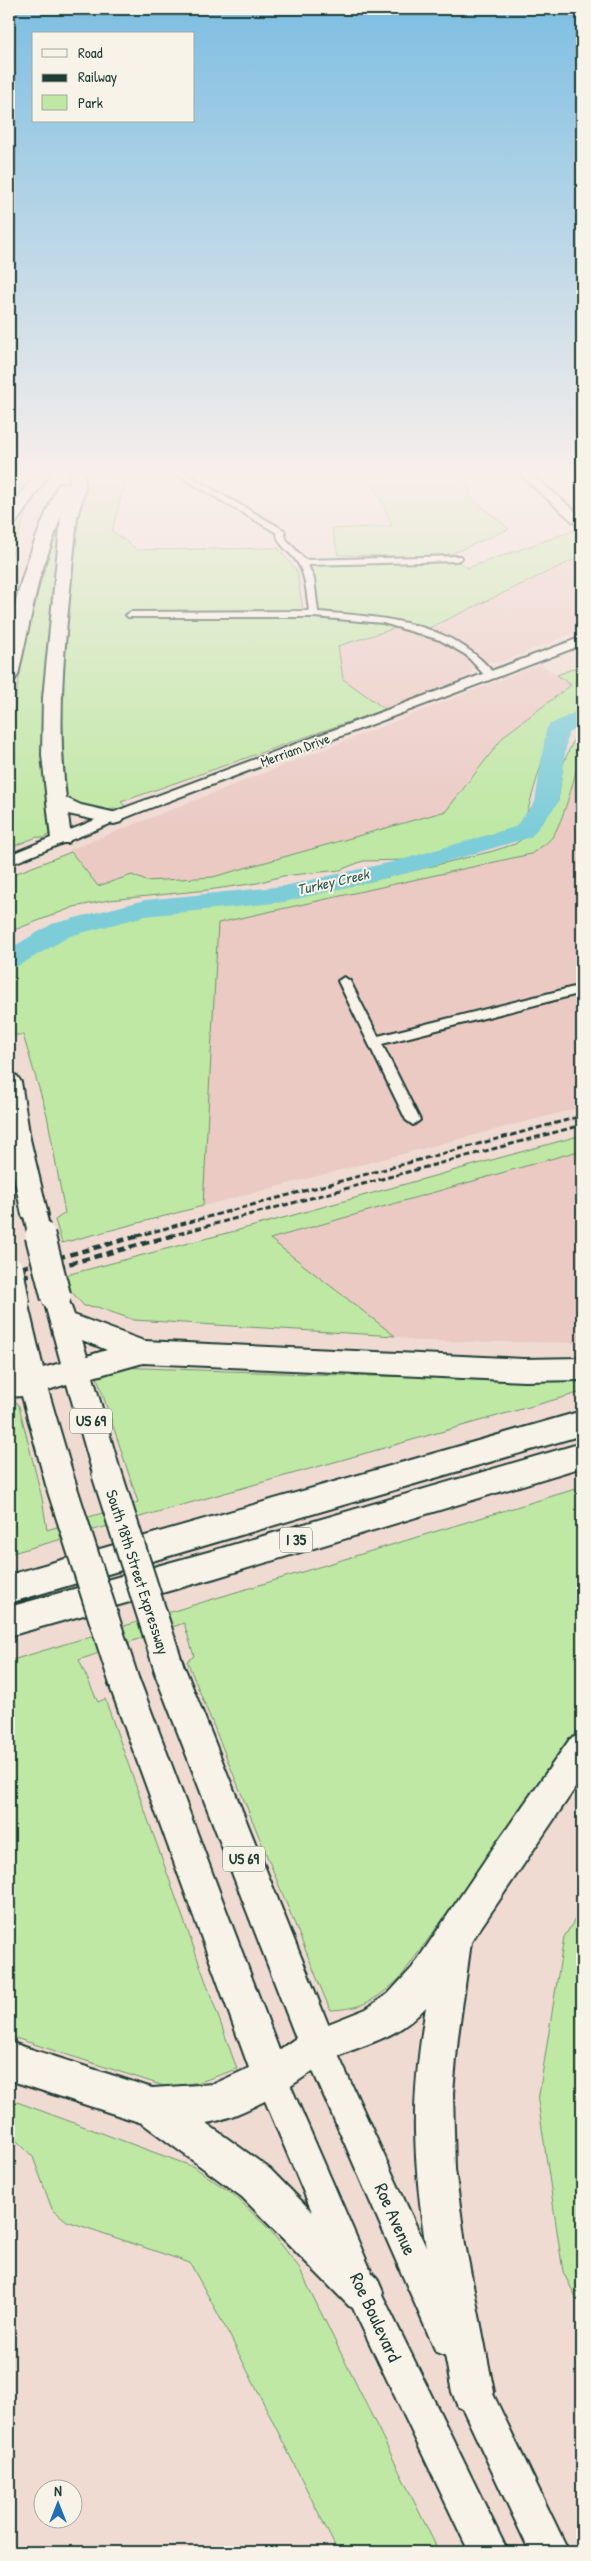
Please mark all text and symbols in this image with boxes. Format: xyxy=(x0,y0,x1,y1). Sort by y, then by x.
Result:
legend xyxy=(32,32,195,122)
text: Road xyxy=(78,42,103,63)
text: Railway xyxy=(78,66,117,87)
text: Park xyxy=(78,92,103,113)
street label: Merriam Drive xyxy=(258,728,332,771)
water label: Turkey Creek xyxy=(295,863,373,900)
road number: US 69 xyxy=(70,1408,112,1434)
street label: South 18th Street Expressway xyxy=(101,1487,175,1657)
road number: I 35 xyxy=(280,1528,312,1552)
road number: US 69 xyxy=(223,1846,265,1872)
street label: Roe Avenue xyxy=(369,2179,424,2260)
street label: Roe Boulevard xyxy=(344,2268,408,2366)
north arrow xyxy=(32,2478,82,2528)
text: N xyxy=(54,2481,62,2500)

